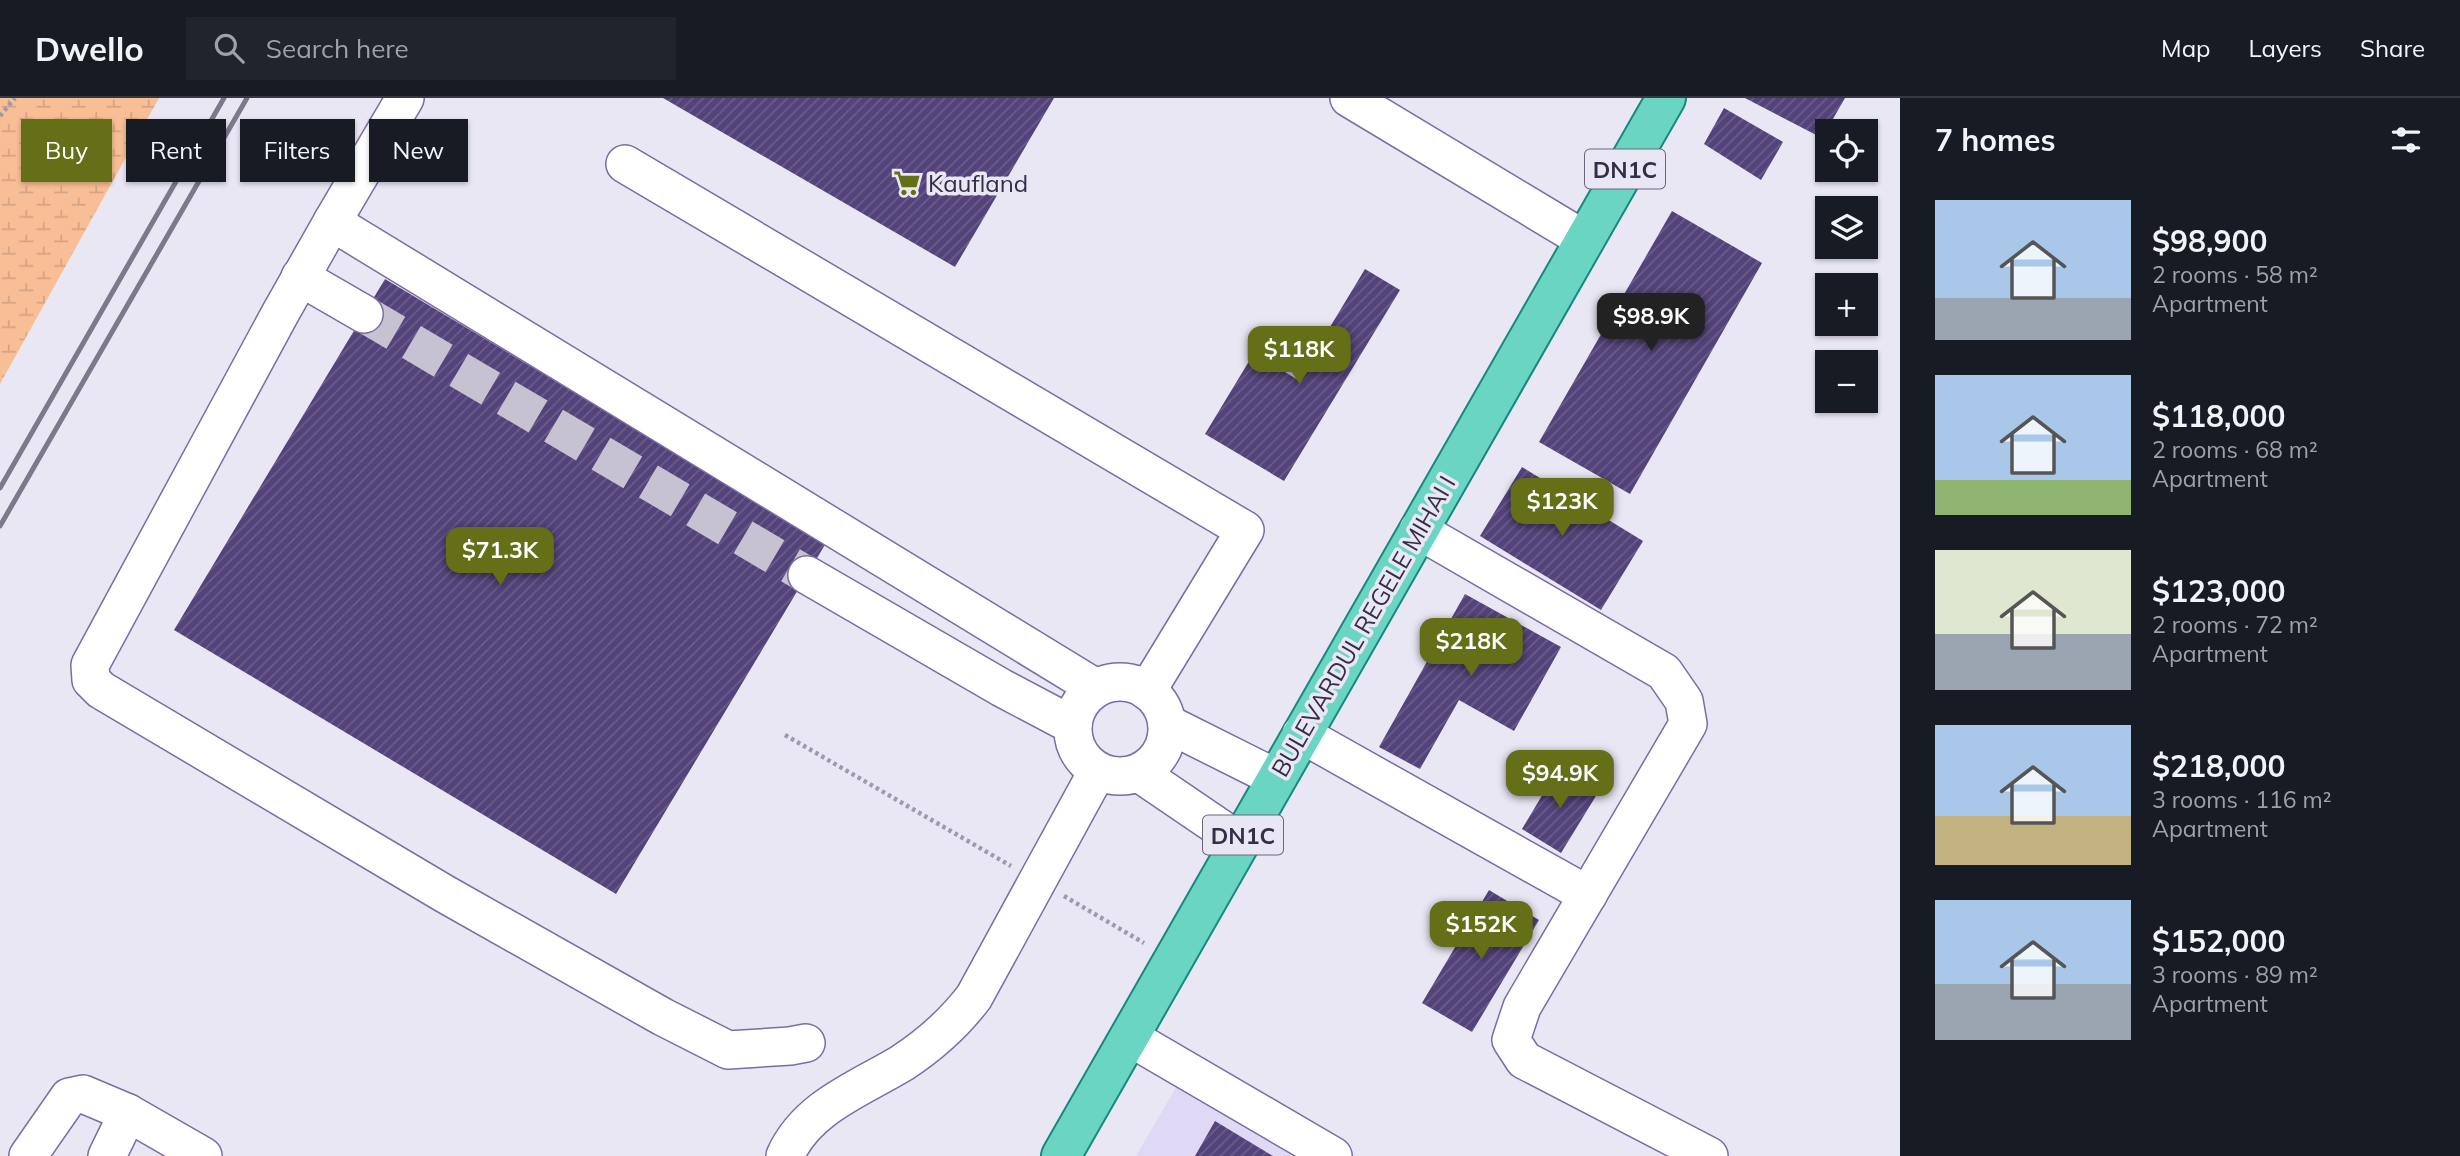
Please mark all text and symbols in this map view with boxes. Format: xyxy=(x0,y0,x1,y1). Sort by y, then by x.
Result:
search box xyxy=(186,17,676,80)
text: Dwello xyxy=(35,28,144,69)
icon: search xyxy=(210,29,248,67)
text: Search here xyxy=(266,32,409,65)
text: Map xyxy=(2161,33,2210,63)
text: Layers xyxy=(2248,33,2322,63)
text: Share xyxy=(2360,33,2425,63)
chip: Buy xyxy=(21,119,112,182)
chip: Rent xyxy=(126,119,226,182)
chip: Filters xyxy=(240,119,355,182)
chip: New xyxy=(369,119,468,182)
map controls xyxy=(1815,119,1878,413)
button: locate xyxy=(1815,119,1878,182)
text: 7 homes xyxy=(1935,121,2056,159)
icon: filters xyxy=(2387,121,2425,159)
road number: DN1C xyxy=(1585,150,1665,188)
supermarket icon: Kaufland xyxy=(892,168,922,198)
place label: Kaufland xyxy=(928,168,1028,198)
button: layers xyxy=(1815,196,1878,259)
text: $98,900 xyxy=(2152,222,2267,260)
icon: home xyxy=(1991,228,2075,312)
text: 2 rooms · 58 m² xyxy=(2152,260,2318,289)
button: + xyxy=(1815,273,1878,336)
text: Apartment xyxy=(2152,289,2268,318)
pin: $98.9K xyxy=(1594,294,1708,353)
text: $98.9K xyxy=(1613,301,1689,330)
pin: $118K xyxy=(1250,327,1348,386)
text: $118K xyxy=(1264,334,1334,363)
button: − xyxy=(1815,350,1878,413)
text: $118,000 xyxy=(2152,397,2285,435)
icon: home xyxy=(1991,403,2075,487)
text: 2 rooms · 68 m² xyxy=(2152,435,2318,464)
text: Apartment xyxy=(2152,464,2268,493)
street label: BULEVARDUL REGELE MIHAI I xyxy=(1264,470,1462,782)
pin: $123K xyxy=(1513,478,1611,538)
text: $123K xyxy=(1527,486,1597,515)
pin: $71.3K xyxy=(443,528,557,587)
text: $71.3K xyxy=(462,535,538,564)
text: $123,000 xyxy=(2152,572,2285,610)
icon: home xyxy=(1991,578,2075,662)
text: 2 rooms · 72 m² xyxy=(2152,610,2318,639)
pin: $218K xyxy=(1422,618,1520,678)
text: $218K xyxy=(1436,626,1506,655)
text: Apartment xyxy=(2152,639,2268,668)
text: $218,000 xyxy=(2152,747,2285,785)
pin: $94.9K xyxy=(1503,750,1617,810)
icon: home xyxy=(1991,753,2075,837)
text: $94.9K xyxy=(1522,758,1598,787)
text: 3 rooms · 116 m² xyxy=(2152,785,2332,814)
text: Apartment xyxy=(2152,814,2268,843)
road number: DN1C xyxy=(1203,816,1283,855)
pin: $152K xyxy=(1432,902,1530,961)
text: $152K xyxy=(1446,909,1516,938)
text: $152,000 xyxy=(2152,922,2285,960)
icon: home xyxy=(1991,928,2075,1012)
text: 3 rooms · 89 m² xyxy=(2152,960,2318,989)
text: Apartment xyxy=(2152,989,2268,1018)

